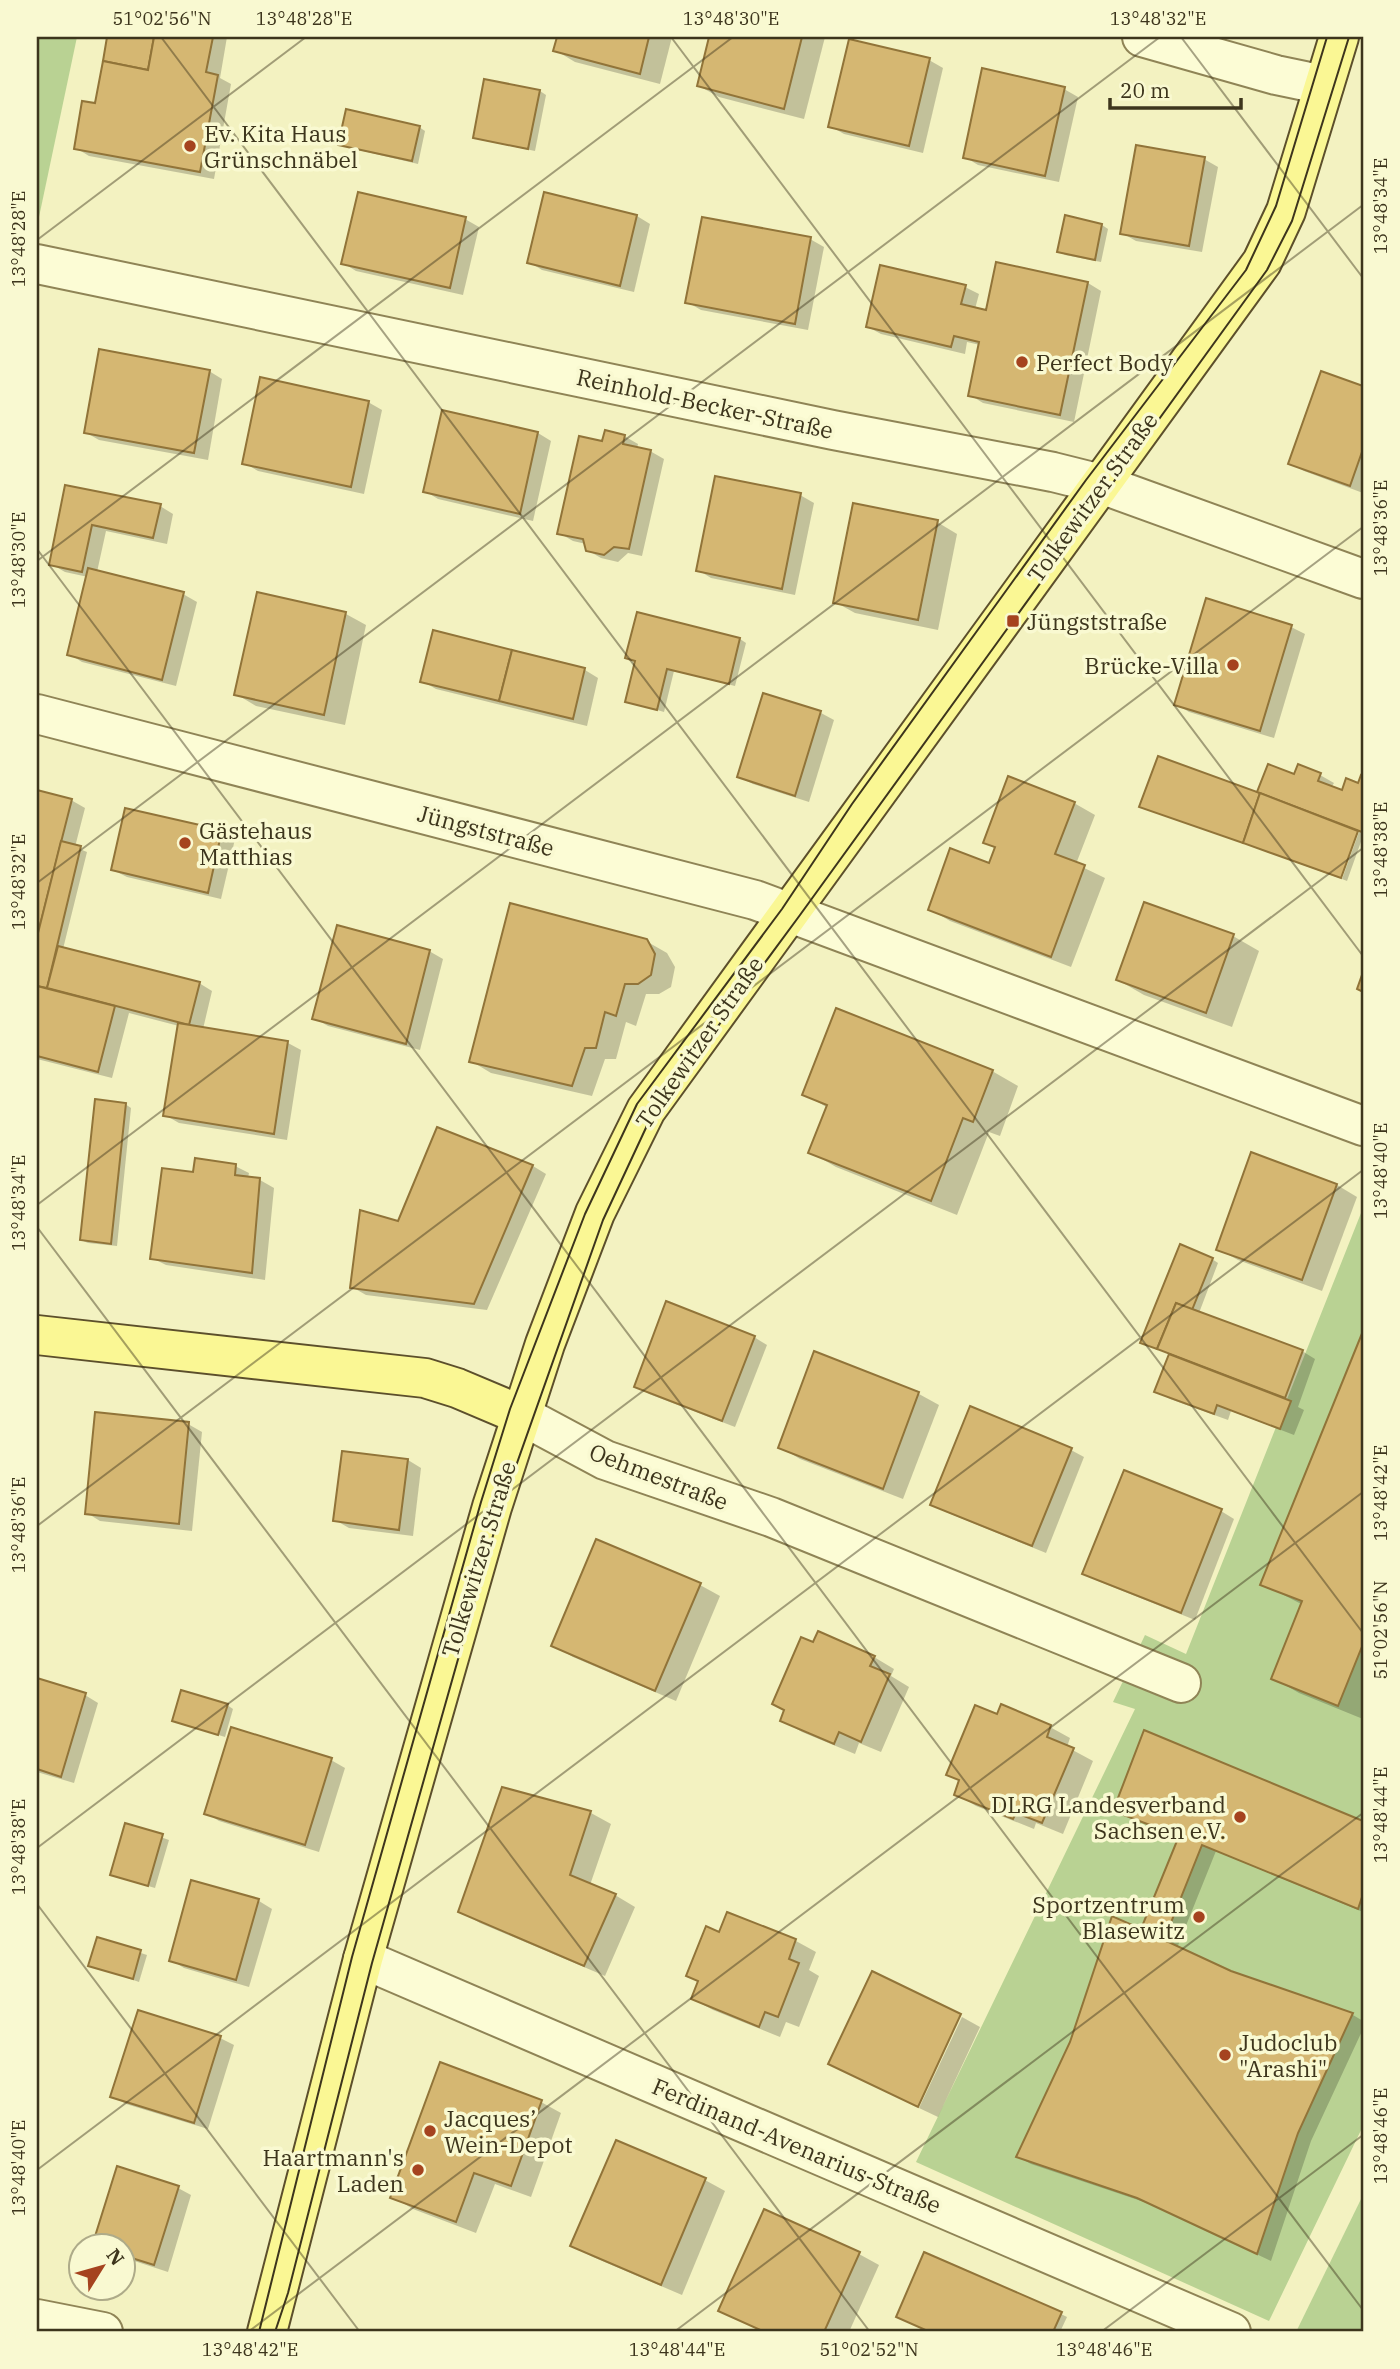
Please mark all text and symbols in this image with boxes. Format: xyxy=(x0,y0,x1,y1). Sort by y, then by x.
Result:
text: 51°02'56"N xyxy=(113,7,212,30)
text: 13°48'28"E xyxy=(256,7,352,30)
text: 13°48'30"E xyxy=(683,7,779,30)
text: 13°48'32"E xyxy=(1110,7,1206,30)
scale bar xyxy=(1110,66,1241,110)
text: 20 m xyxy=(1120,76,1170,104)
place label: Ev. Kita Haus Grünschnäbel xyxy=(204,118,358,174)
marker: Ev. Kita Haus Grünschnäbel xyxy=(182,138,198,154)
text: 13°48'34"E xyxy=(1369,158,1392,254)
text: 13°48'28"E xyxy=(7,191,30,287)
place label: Perfect Body xyxy=(1036,347,1174,377)
marker: Perfect Body xyxy=(1014,354,1030,370)
street label: Reinhold-Becker-Straße xyxy=(574,361,836,445)
street label: Tolkewitzer Straße xyxy=(1020,406,1164,588)
text: 13°48'36"E xyxy=(1369,480,1392,576)
text: 13°48'30"E xyxy=(7,512,30,608)
place label: Jüngststraße xyxy=(1027,606,1167,636)
marker: Jüngststraße xyxy=(1005,613,1021,629)
place label: Brücke-Villa xyxy=(1084,650,1219,680)
marker: Brücke-Villa xyxy=(1225,657,1241,673)
street label: Jüngststraße xyxy=(414,797,558,863)
text: 13°48'38"E xyxy=(1369,802,1392,898)
place label: Gästehaus Matthias xyxy=(199,815,312,871)
text: 13°48'32"E xyxy=(7,834,30,930)
marker: Gästehaus Matthias xyxy=(177,835,193,851)
street label: Tolkewitzer Straße xyxy=(628,950,770,1134)
text: 13°48'40"E xyxy=(1369,1123,1392,1219)
text: 13°48'34"E xyxy=(7,1155,30,1251)
street label: Oehmestraße xyxy=(585,1436,733,1516)
text: 13°48'42"E xyxy=(1369,1445,1392,1541)
street label: Tolkewitzer Straße xyxy=(434,1457,522,1661)
text: 13°48'36"E xyxy=(7,1477,30,1573)
text: 51°02'56"N xyxy=(1369,1581,1392,1680)
text: 13°48'44"E xyxy=(1369,1767,1392,1863)
place label: DLRG Landesverband Sachsen e.V. xyxy=(991,1789,1226,1845)
text: 13°48'38"E xyxy=(7,1799,30,1895)
marker: DLRG Landesverband Sachsen e.V. xyxy=(1232,1809,1248,1825)
place label: Sportzentrum Blasewitz xyxy=(1032,1889,1185,1945)
marker: Sportzentrum Blasewitz xyxy=(1191,1909,1207,1925)
place label: Judoclub "Arashi" xyxy=(1239,2027,1338,2083)
marker: Judoclub "Arashi" xyxy=(1217,2047,1233,2063)
street label: Ferdinand-Avenarius-Straße xyxy=(648,2070,946,2220)
text: 13°48'46"E xyxy=(1369,2088,1392,2184)
place label: Jacques’ Wein-Depot xyxy=(444,2103,573,2159)
text: 13°48'40"E xyxy=(7,2120,30,2216)
marker: Jacques’ Wein-Depot xyxy=(422,2123,438,2139)
place label: Haartmann's Laden xyxy=(263,2142,404,2198)
marker: Haartmann's Laden xyxy=(410,2162,426,2178)
north arrow xyxy=(66,2232,136,2302)
text: N xyxy=(101,2244,130,2270)
text: 13°48'42"E xyxy=(202,2338,298,2361)
text: 13°48'44"E xyxy=(629,2338,725,2361)
text: 51°02'52"N xyxy=(820,2338,919,2361)
text: 13°48'46"E xyxy=(1056,2338,1152,2361)

